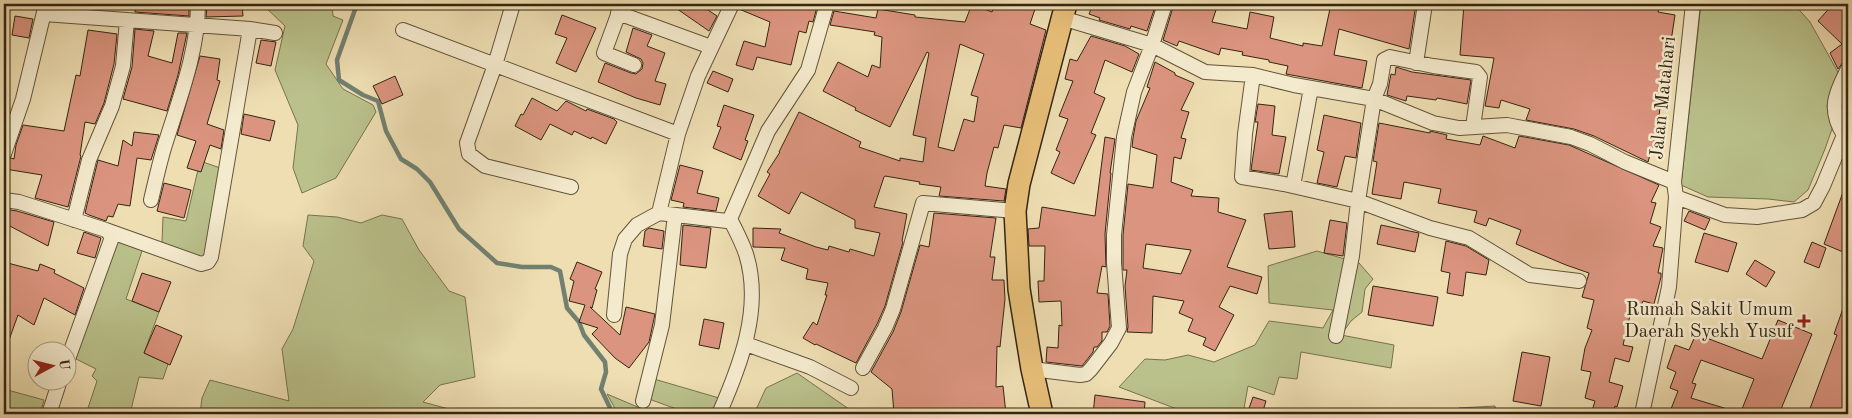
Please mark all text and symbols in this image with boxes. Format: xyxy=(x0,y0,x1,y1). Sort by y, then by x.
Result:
street label: Jalan Matahari xyxy=(1648,35,1680,161)
place label: Rumah Sakit Umum Daerah Syekh Yusuf xyxy=(1624,301,1794,342)
marker: Rumah Sakit Umum Daerah Syekh Yusuf xyxy=(1797,314,1811,328)
north arrow xyxy=(28,340,78,390)
text: U xyxy=(56,358,72,371)

